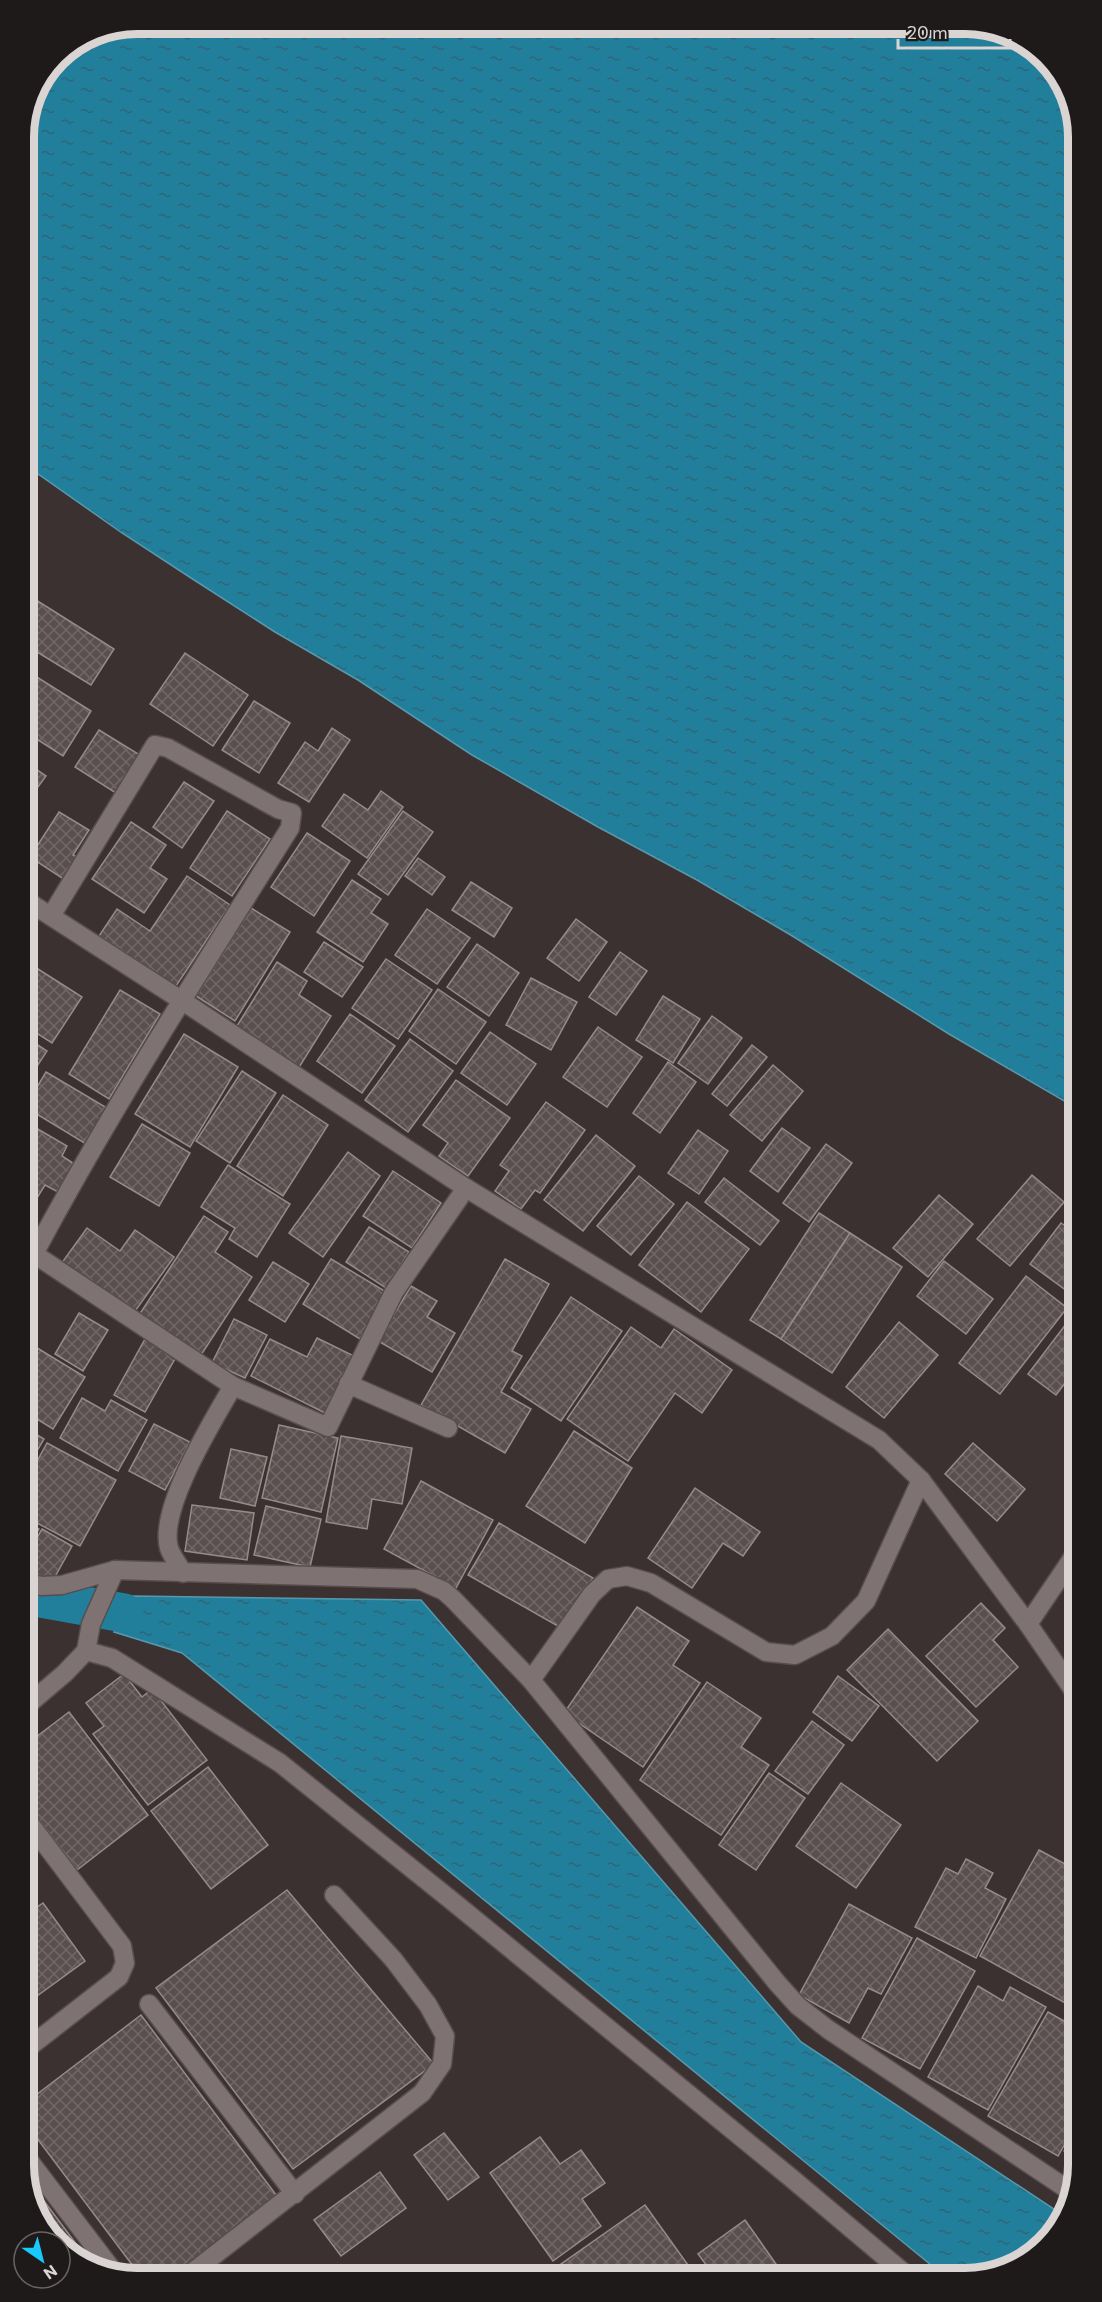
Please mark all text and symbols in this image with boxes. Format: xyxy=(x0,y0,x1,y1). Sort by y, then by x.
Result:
scale bar xyxy=(898,12,1010,50)
text: 20 m xyxy=(907,21,948,43)
north arrow xyxy=(12,2230,72,2290)
text: N xyxy=(41,2261,61,2284)

